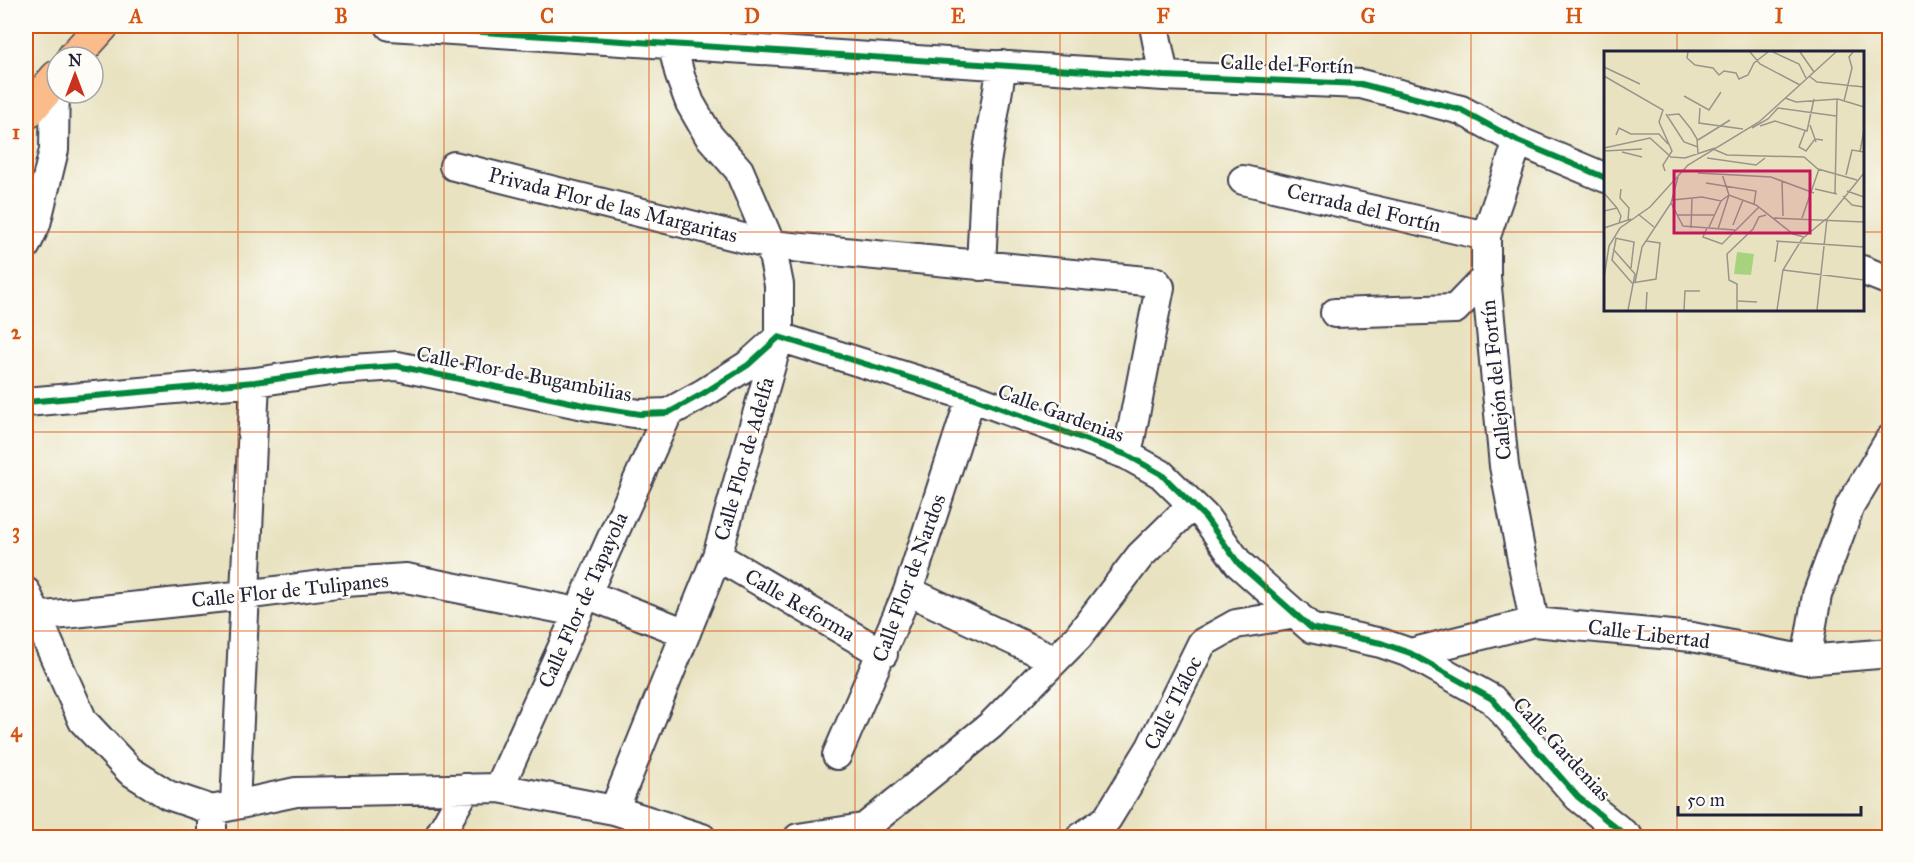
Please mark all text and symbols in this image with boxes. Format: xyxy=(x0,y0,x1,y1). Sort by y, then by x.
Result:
text: A xyxy=(127,4,143,28)
text: B xyxy=(334,4,348,28)
text: C xyxy=(540,4,554,28)
text: D xyxy=(744,4,760,28)
text: E xyxy=(951,4,966,28)
text: F xyxy=(1156,4,1170,28)
text: G xyxy=(1361,4,1376,28)
text: H xyxy=(1565,4,1583,28)
text: I xyxy=(1775,4,1784,28)
north arrow xyxy=(45,45,105,105)
street label: Calle del Fortín xyxy=(1220,49,1354,79)
text: N xyxy=(68,51,82,70)
inset map xyxy=(1604,51,1864,310)
text: 1 xyxy=(12,120,20,144)
street label: Privada Flor de las Margaritas xyxy=(486,161,740,249)
street label: Cerrada del Fortín xyxy=(1284,178,1444,238)
street label: Callejón del Fortín xyxy=(1475,299,1517,461)
text: 2 xyxy=(11,320,22,344)
street label: Calle Flor de Bugambilias xyxy=(414,340,634,408)
street label: Calle Flor de Adelfa xyxy=(708,374,780,544)
street label: Calle Gardenias xyxy=(994,378,1128,448)
street label: Calle Flor de Nardos xyxy=(867,490,951,666)
street label: Calle Flor de Tapayola xyxy=(532,508,634,692)
text: 3 xyxy=(12,519,20,544)
street label: Calle Reforma xyxy=(740,563,860,647)
street label: Calle Flor de Tulipanes xyxy=(190,567,390,613)
street label: Calle Libertad xyxy=(1587,614,1712,654)
street label: Calle Tláloc xyxy=(1138,652,1208,754)
street label: Calle Gardenias xyxy=(1507,692,1617,806)
text: 4 xyxy=(10,718,22,743)
scale bar xyxy=(1678,779,1861,817)
text: 50 m xyxy=(1687,789,1725,811)

